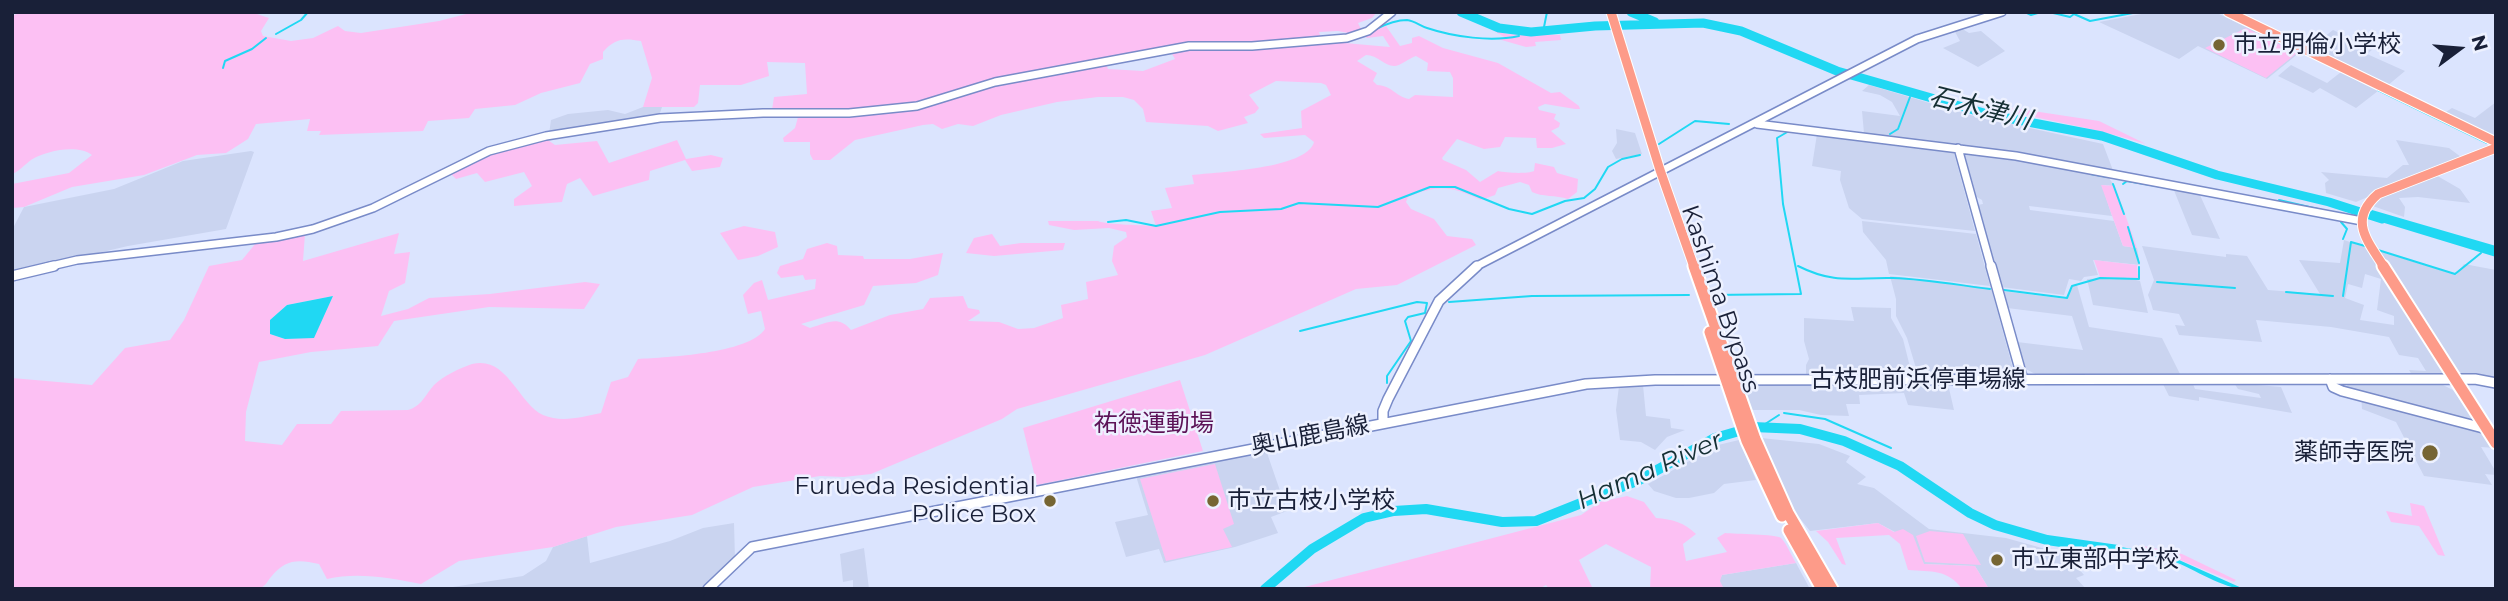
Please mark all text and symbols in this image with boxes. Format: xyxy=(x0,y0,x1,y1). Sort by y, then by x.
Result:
north arrow xyxy=(2424,14,2494,84)
place label: 市立明倫小学校 xyxy=(2233,31,2401,59)
text: N xyxy=(2466,33,2493,54)
marker: 市立明倫小学校 xyxy=(2211,37,2227,53)
water label: 石木津川 xyxy=(1926,81,2034,137)
street label: Kashima Bypass xyxy=(1674,202,1766,396)
street label: 古枝肥前浜停車場線 xyxy=(1810,366,2026,394)
park label: 祐徳運動場 xyxy=(1094,410,1214,438)
street label: 奥山鹿島線 xyxy=(1248,410,1372,462)
water label: Hama River xyxy=(1572,425,1728,517)
place label: 薬師寺医院 xyxy=(2294,439,2414,467)
marker: 薬師寺医院 xyxy=(2420,443,2440,463)
place label: Furueda Residential Police Box xyxy=(794,473,1036,529)
place label: 市立古枝小学校 xyxy=(1227,487,1395,515)
marker: Furueda Residential Police Box xyxy=(1042,493,1058,509)
marker: 市立古枝小学校 xyxy=(1205,493,1221,509)
place label: 市立東部中学校 xyxy=(2011,546,2179,574)
marker: 市立東部中学校 xyxy=(1989,552,2005,568)

